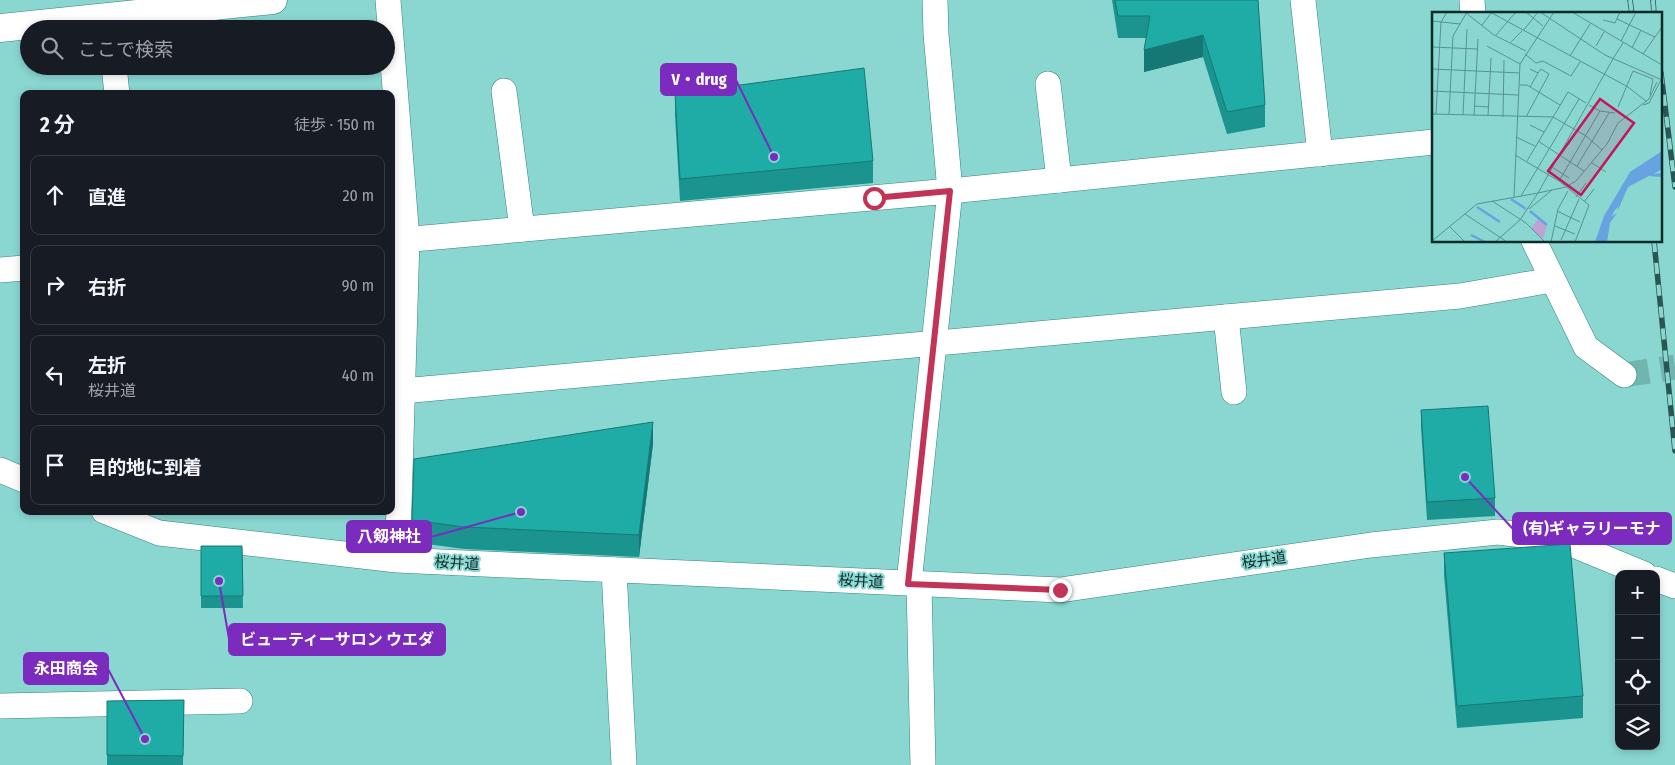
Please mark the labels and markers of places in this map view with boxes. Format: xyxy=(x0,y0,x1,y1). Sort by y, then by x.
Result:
callout: V・drug xyxy=(661,64,736,95)
callout: (有)ギャラリーモナ xyxy=(1513,513,1671,544)
callout: 八剱神社 xyxy=(347,521,431,552)
callout: ビューティーサロン ウエダ xyxy=(229,624,445,655)
callout: 永田商会 xyxy=(24,653,108,684)

